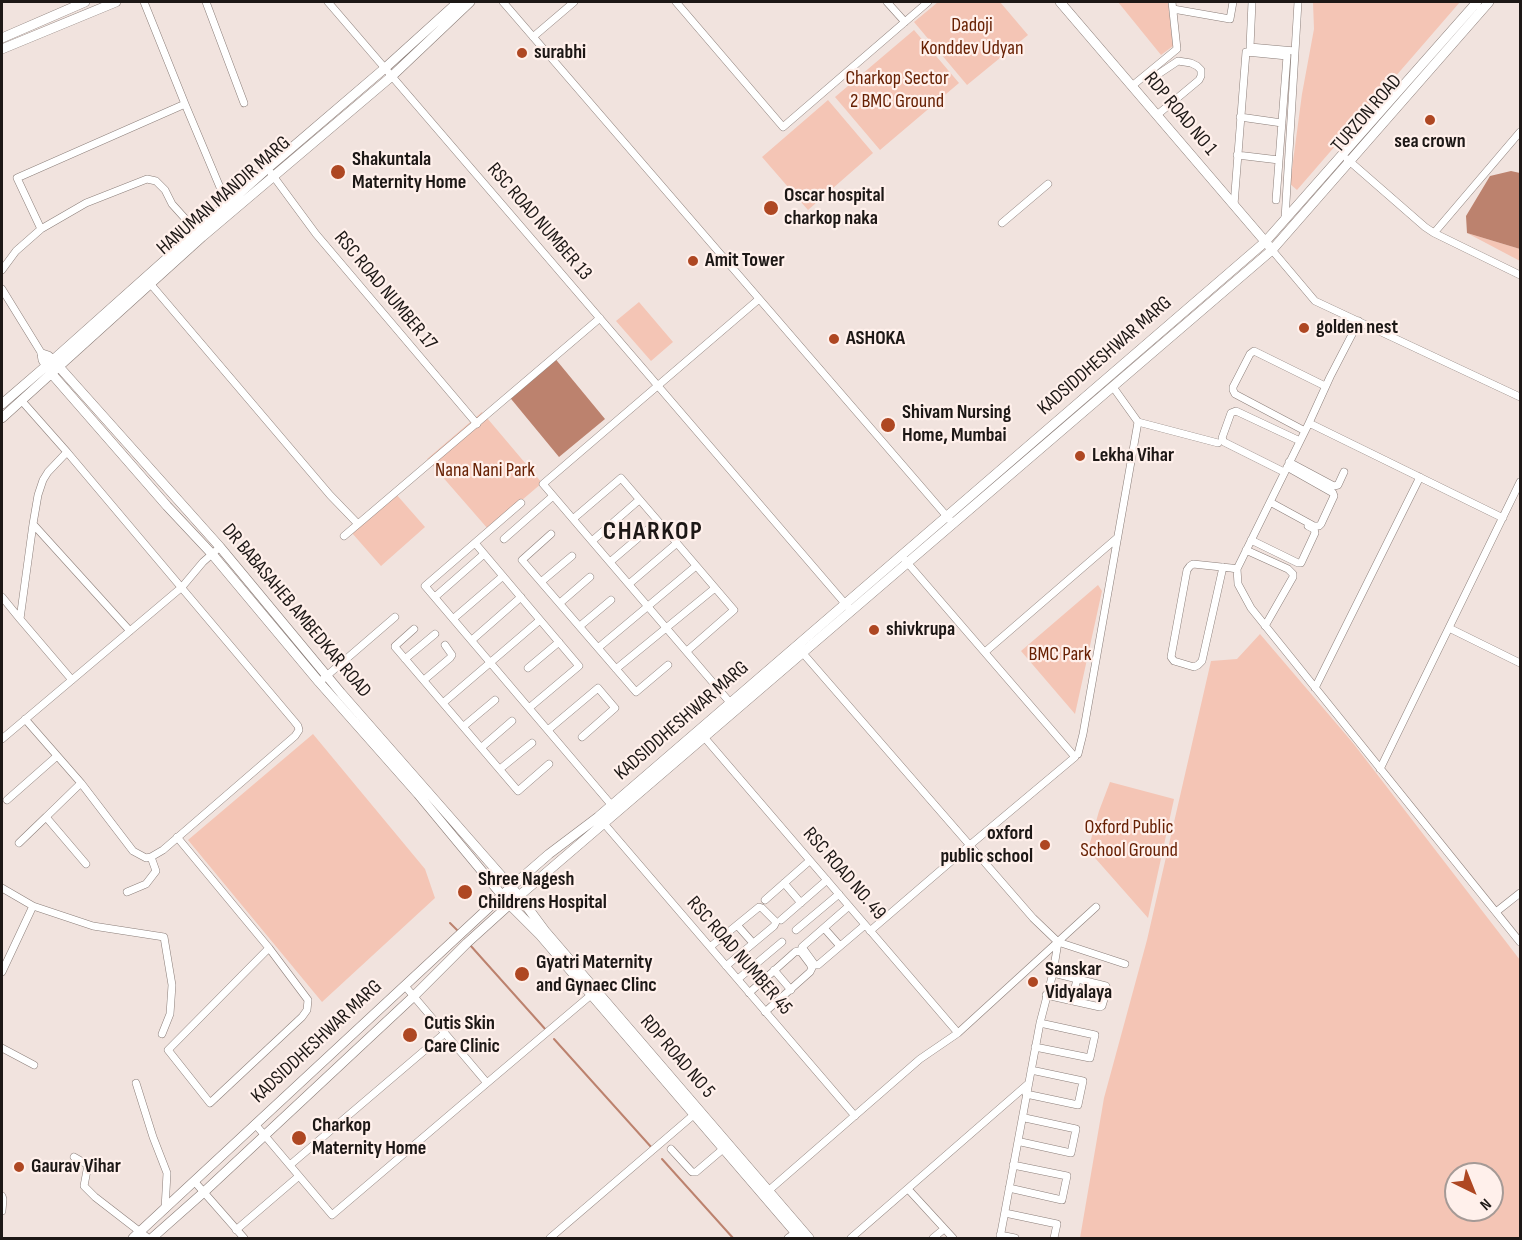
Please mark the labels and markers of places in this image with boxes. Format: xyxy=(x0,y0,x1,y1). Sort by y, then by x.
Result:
place label: surabhi xyxy=(534,41,586,65)
marker: surabhi xyxy=(515,46,529,60)
marker: sea crown xyxy=(1423,113,1437,127)
place label: sea crown xyxy=(1394,130,1466,154)
place label: Shakuntala Maternity Home xyxy=(352,148,466,195)
marker: Shakuntala Maternity Home xyxy=(329,163,347,181)
place label: Oscar hospital charkop naka xyxy=(784,184,885,231)
marker: Oscar hospital charkop naka xyxy=(762,199,780,217)
place label: Amit Tower xyxy=(705,249,785,273)
marker: Amit Tower xyxy=(686,254,700,268)
place label: golden nest xyxy=(1316,316,1398,340)
marker: golden nest xyxy=(1297,321,1311,335)
place label: ASHOKA xyxy=(846,327,905,351)
marker: ASHOKA xyxy=(827,332,841,346)
place label: Shivam Nursing Home, Mumbai xyxy=(902,401,1011,448)
marker: Shivam Nursing Home, Mumbai xyxy=(879,416,897,434)
place label: Lekha Vihar xyxy=(1092,444,1174,468)
marker: Lekha Vihar xyxy=(1073,449,1087,463)
place label: shivkrupa xyxy=(886,618,955,642)
marker: shivkrupa xyxy=(867,623,881,637)
place label: oxford public school xyxy=(940,822,1033,869)
marker: oxford public school xyxy=(1038,838,1052,852)
place label: Shree Nagesh Childrens Hospital xyxy=(478,868,607,915)
marker: Shree Nagesh Childrens Hospital xyxy=(456,883,474,901)
place label: Gyatri Maternity and Gynaec Clinc xyxy=(536,951,657,998)
place label: Sanskar Vidyalaya xyxy=(1045,958,1112,1005)
marker: Gyatri Maternity and Gynaec Clinc xyxy=(513,965,531,983)
marker: Sanskar Vidyalaya xyxy=(1026,975,1040,989)
place label: Cutis Skin Care Clinic xyxy=(424,1012,500,1059)
marker: Cutis Skin Care Clinic xyxy=(401,1026,419,1044)
place label: Charkop Maternity Home xyxy=(312,1114,426,1161)
marker: Charkop Maternity Home xyxy=(290,1129,308,1147)
place label: Gaurav Vihar xyxy=(31,1155,121,1179)
marker: Gaurav Vihar xyxy=(12,1160,26,1174)

